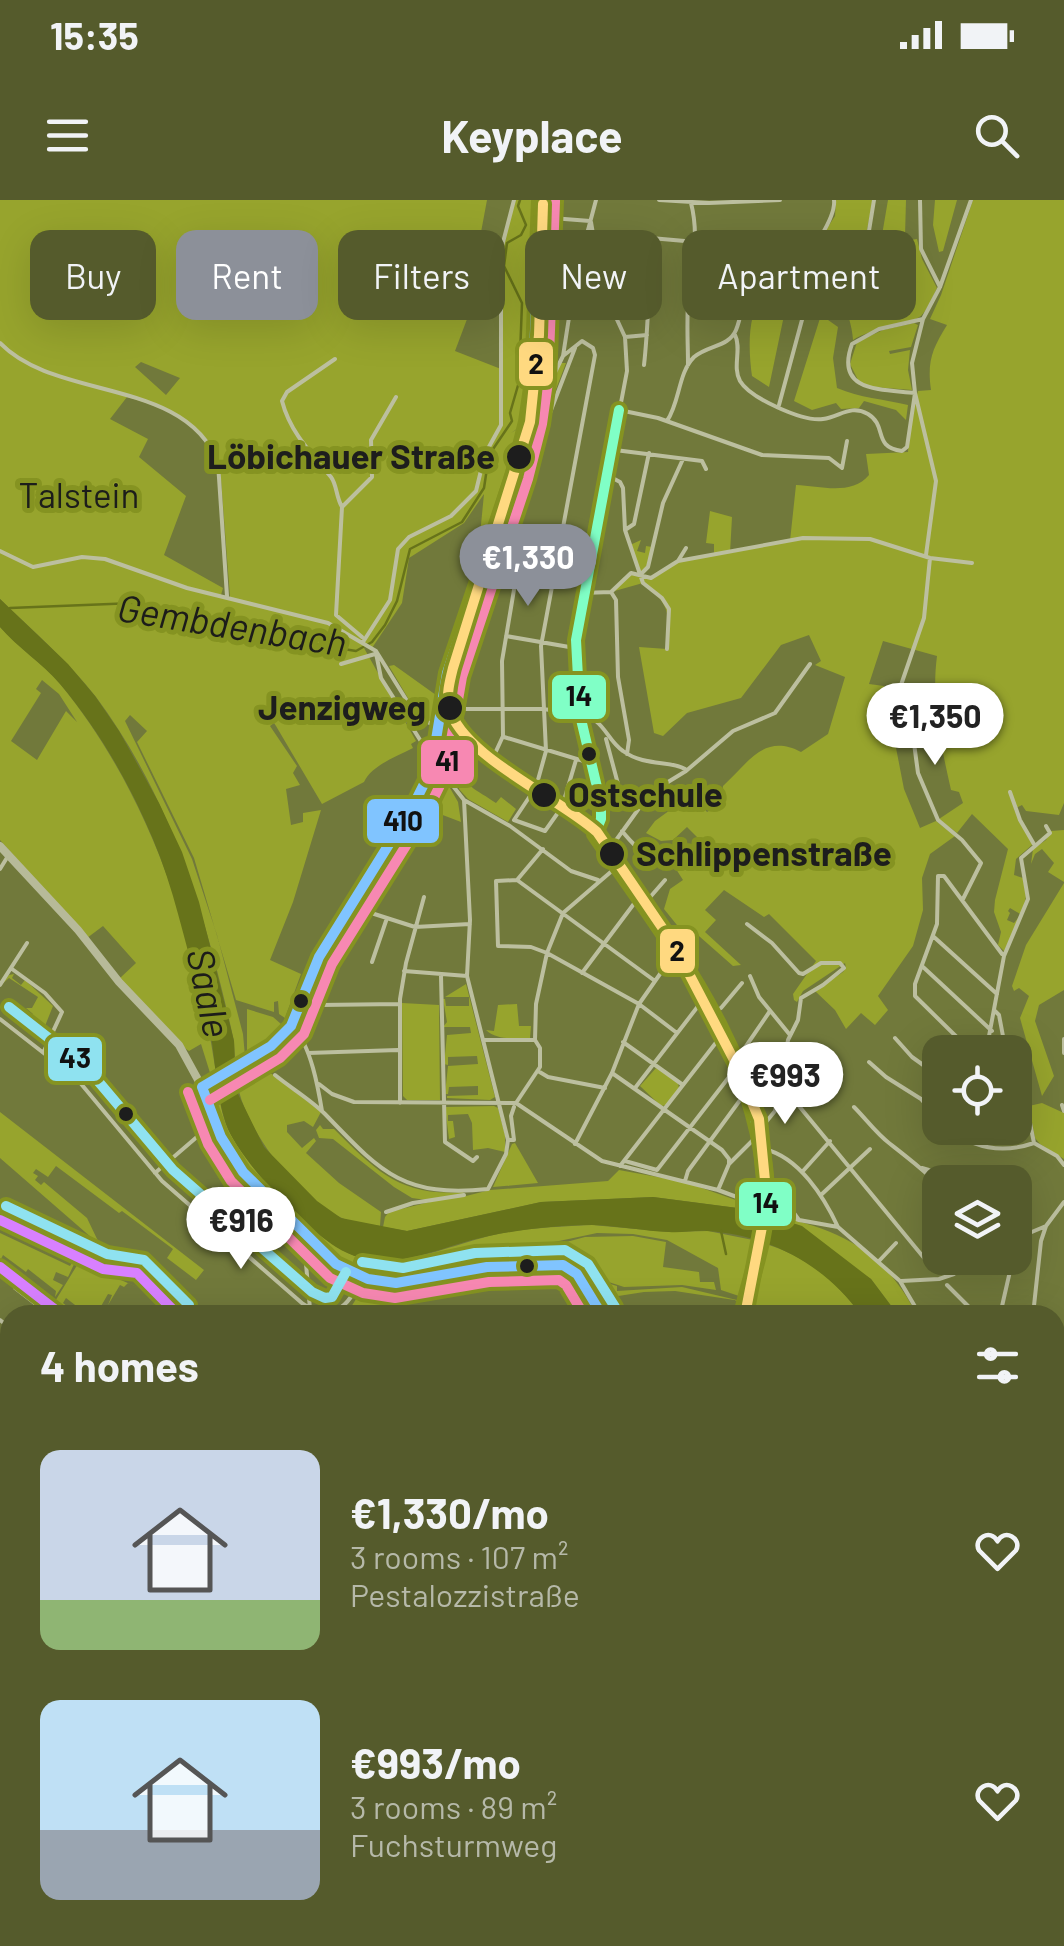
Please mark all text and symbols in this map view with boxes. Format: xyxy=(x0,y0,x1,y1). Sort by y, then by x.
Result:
text: 15:35 xyxy=(50,12,139,58)
icon: menu xyxy=(40,108,95,163)
text: Keyplace xyxy=(441,108,623,162)
icon: search xyxy=(969,108,1024,163)
chip: Buy xyxy=(30,230,156,320)
chip: Rent xyxy=(176,230,318,320)
chip: Filters xyxy=(338,230,505,320)
chip: New xyxy=(525,230,662,320)
chip: Apartment xyxy=(682,230,916,320)
line badge: 2 xyxy=(517,340,555,388)
text: 2 xyxy=(528,346,544,380)
place label: Löbichauer Straße xyxy=(207,434,495,476)
marker: Löbichauer Straße xyxy=(504,442,534,472)
park label: Talstein xyxy=(19,473,139,515)
pin: €1,330 xyxy=(447,524,609,609)
text: €1,330 xyxy=(482,537,574,575)
water label: Gembdenbach xyxy=(114,583,350,665)
line badge: 14 xyxy=(550,673,608,721)
text: 14 xyxy=(566,678,592,712)
pin: €1,350 xyxy=(854,683,1016,768)
place label: Jenzigweg xyxy=(258,685,426,727)
marker: Jenzigweg xyxy=(435,693,465,723)
text: €1,350 xyxy=(889,696,981,734)
line badge: 41 xyxy=(419,738,476,786)
text: 41 xyxy=(435,743,459,777)
unlabelled marker xyxy=(579,744,599,764)
place label: Ostschule xyxy=(568,772,723,814)
marker: Ostschule xyxy=(529,780,559,810)
line badge: 410 xyxy=(365,797,441,845)
text: 410 xyxy=(383,803,423,837)
place label: Schlippenstraße xyxy=(636,831,892,873)
marker: Schlippenstraße xyxy=(597,839,627,869)
line badge: 2 xyxy=(658,927,697,975)
text: 2 xyxy=(669,933,685,967)
water label: Saale xyxy=(178,944,242,1041)
unlabelled marker xyxy=(291,991,311,1011)
line badge: 43 xyxy=(46,1035,104,1083)
map controls xyxy=(922,1035,1032,1275)
button: locate xyxy=(922,1035,1032,1145)
text: 43 xyxy=(59,1040,91,1074)
pin: €993 xyxy=(726,1042,844,1127)
text: €993 xyxy=(749,1055,821,1093)
unlabelled marker xyxy=(116,1104,136,1124)
button: layers xyxy=(922,1165,1032,1275)
line badge: 14 xyxy=(737,1180,794,1228)
text: 14 xyxy=(753,1185,779,1219)
pin: €916 xyxy=(182,1187,300,1272)
text: €916 xyxy=(208,1200,274,1238)
unlabelled marker xyxy=(517,1256,537,1276)
icon: filters xyxy=(970,1338,1025,1393)
text: 4 homes xyxy=(40,1340,199,1390)
text: €1,330/mo xyxy=(350,1487,549,1537)
icon: home xyxy=(120,1490,240,1610)
icon: heart xyxy=(970,1523,1025,1578)
text: 3 rooms · 107 m² xyxy=(350,1537,568,1575)
text: Pestalozzistraße xyxy=(350,1575,580,1613)
text: €993/mo xyxy=(350,1737,521,1787)
icon: home xyxy=(120,1740,240,1860)
icon: heart xyxy=(970,1773,1025,1828)
text: 3 rooms · 89 m² xyxy=(350,1787,557,1825)
text: Fuchsturmweg xyxy=(350,1825,557,1863)

